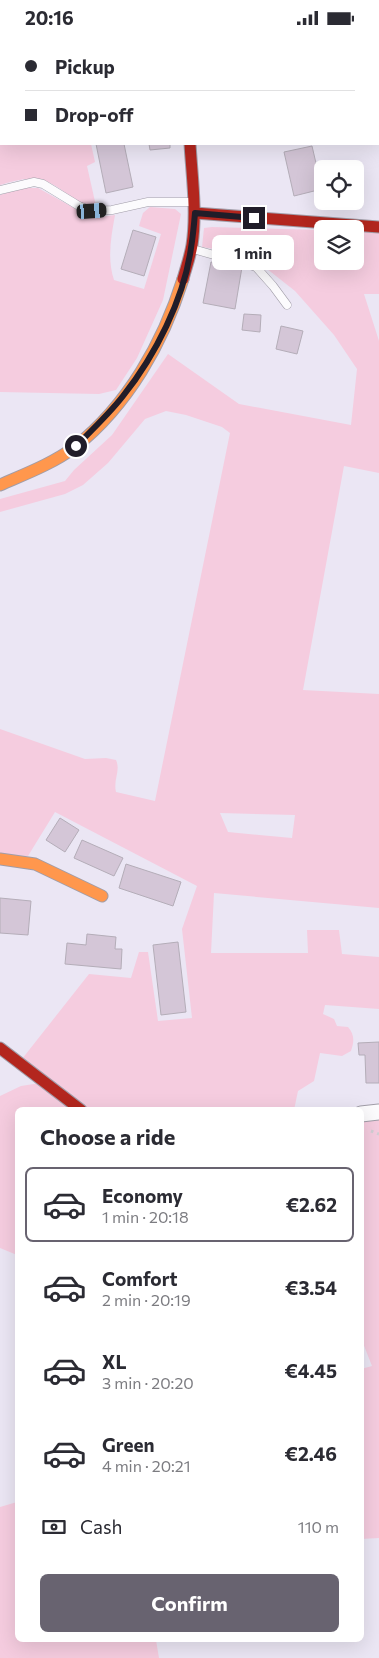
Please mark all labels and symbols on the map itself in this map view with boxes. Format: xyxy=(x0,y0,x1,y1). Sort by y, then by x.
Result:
car xyxy=(76,202,107,220)
route end xyxy=(243,207,265,229)
callout: 1 min xyxy=(213,235,295,271)
route start xyxy=(65,435,87,457)

